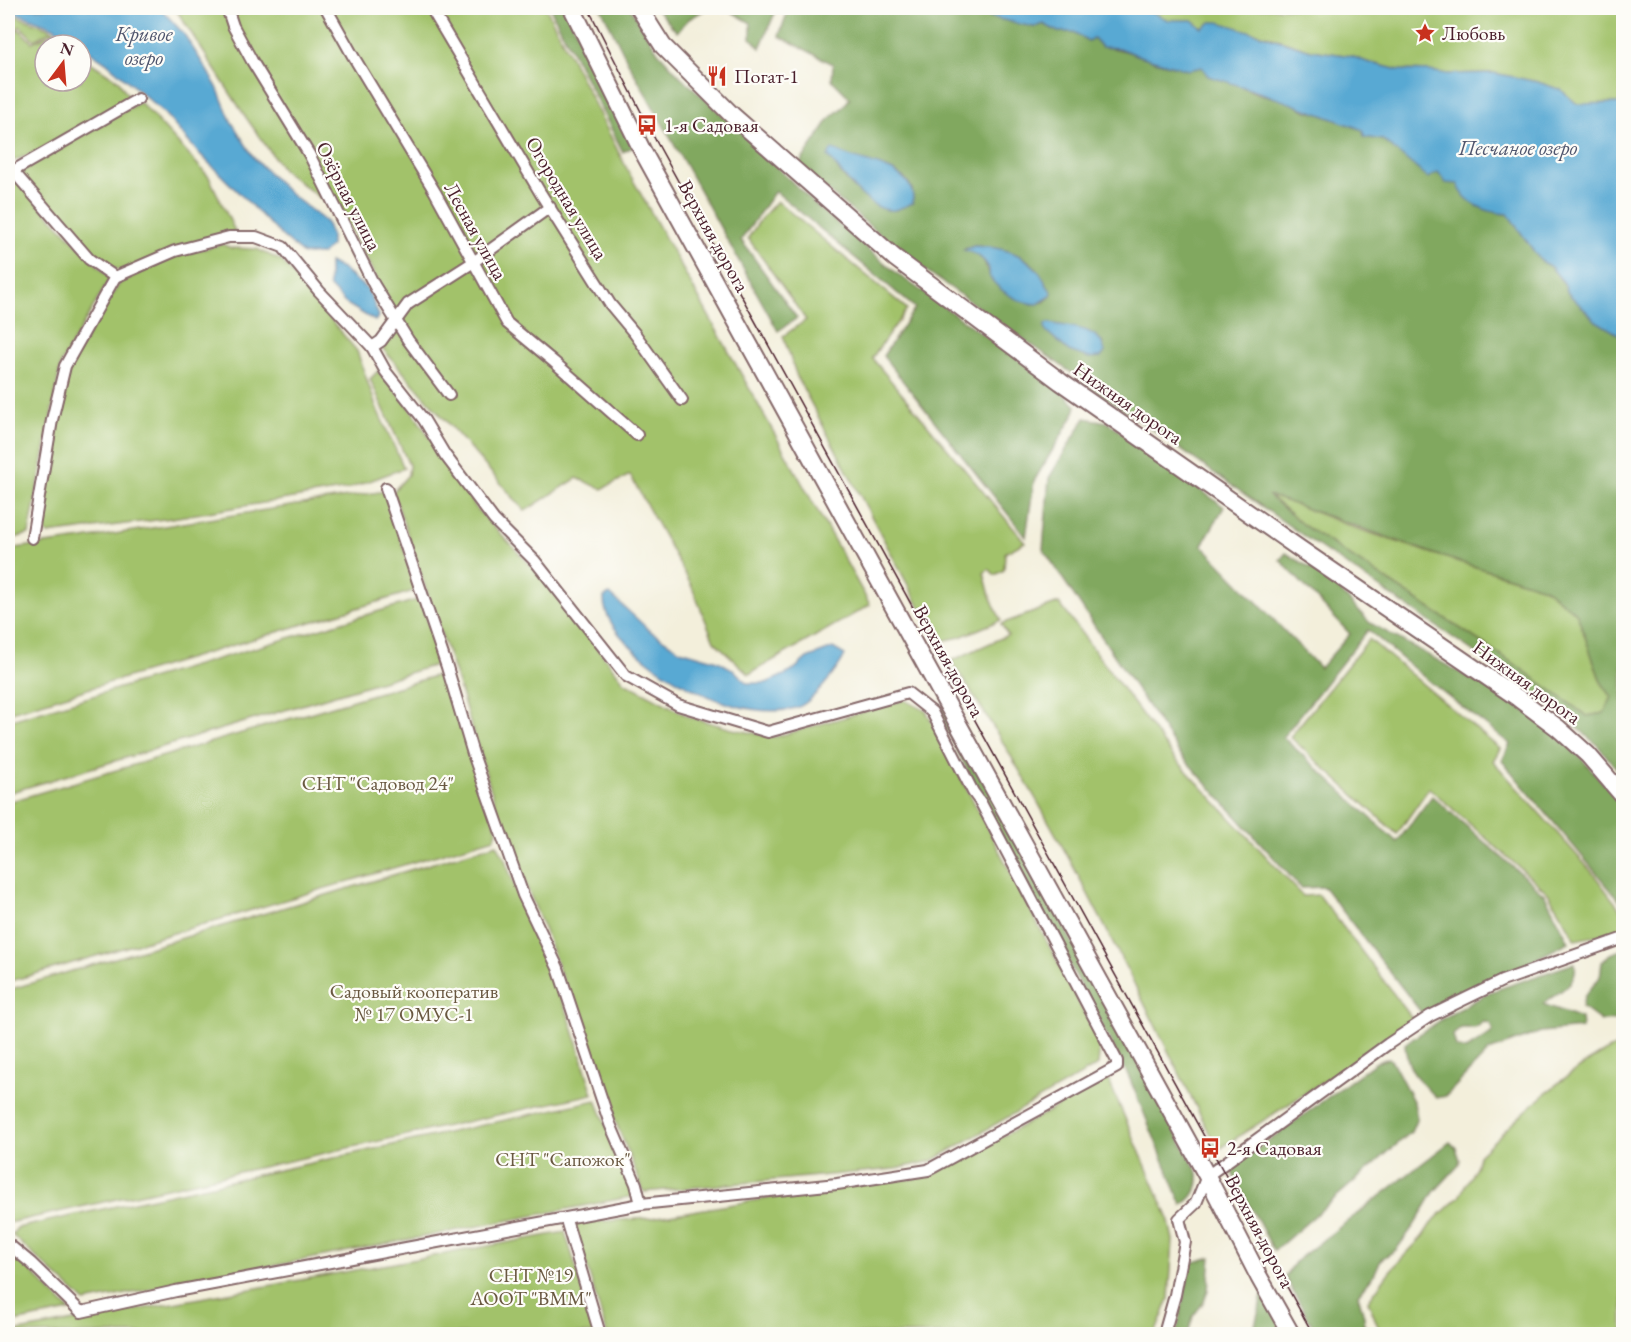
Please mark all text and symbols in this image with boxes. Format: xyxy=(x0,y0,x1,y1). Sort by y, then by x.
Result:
water label: Кривое озеро xyxy=(114,20,174,71)
place label: Любовь xyxy=(1442,20,1505,46)
place icon: Любовь xyxy=(1413,21,1437,45)
north arrow xyxy=(33,33,93,93)
text: N xyxy=(58,37,76,61)
place label: Погат-1 xyxy=(734,63,799,89)
restaurant icon: Погат-1 xyxy=(705,64,729,88)
place label: 1-я Садовая xyxy=(664,112,759,138)
bus stop icon: 1-я Садовая xyxy=(635,113,659,137)
street label: Огородная улица xyxy=(520,132,614,264)
water label: Песчаное озеро xyxy=(1457,134,1578,161)
street label: Озёрная улица xyxy=(310,137,388,255)
street label: Верхняя дорога xyxy=(672,175,756,297)
street label: Лесная улица xyxy=(439,178,513,284)
street label: Нижняя дорога xyxy=(1068,356,1188,450)
street label: Верхняя дорога xyxy=(907,600,991,722)
street label: Нижняя дорога xyxy=(1468,634,1586,730)
park label: СНТ "Садовод 24" xyxy=(302,770,454,796)
park label: Садовый кооператив № 17 ОМУС-1 xyxy=(330,978,498,1027)
place label: 2-я Садовая xyxy=(1227,1135,1322,1161)
bus stop icon: 2-я Садовая xyxy=(1198,1136,1222,1160)
park label: СНТ "Сапожок" xyxy=(495,1146,631,1172)
street label: Верхняя дорога xyxy=(1219,1170,1301,1292)
park label: СНТ №19 АООТ "ВММ" xyxy=(469,1262,592,1311)

